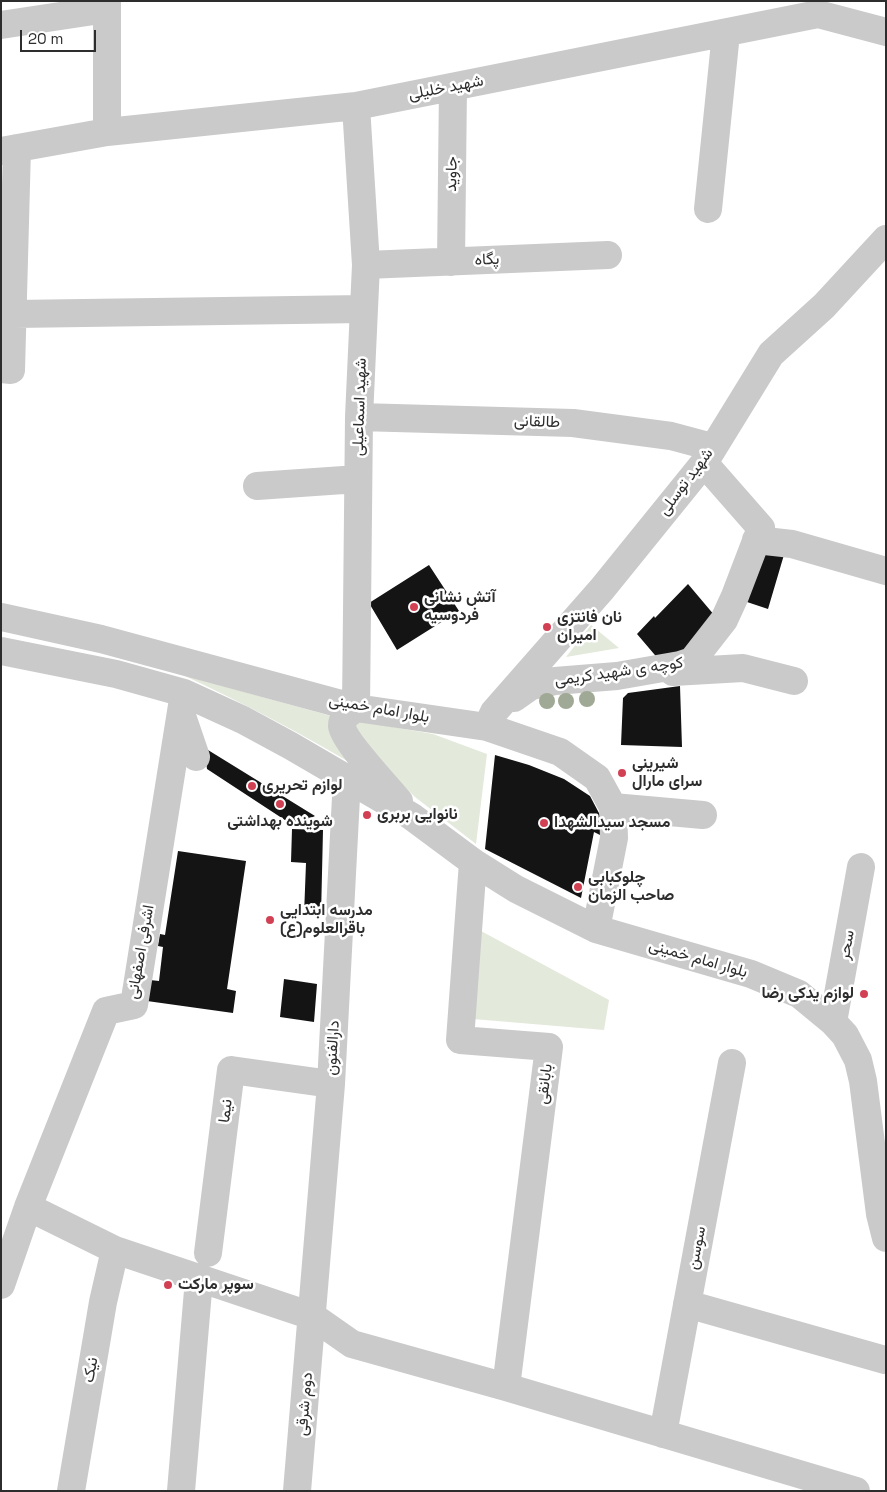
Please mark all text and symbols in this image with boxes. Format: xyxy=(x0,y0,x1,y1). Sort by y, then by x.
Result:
scale bar xyxy=(22,20,99,52)
text: 20 m xyxy=(28,29,63,48)
street label: شهید خلیلی xyxy=(407,71,485,105)
street label: جاوید xyxy=(442,156,462,192)
street label: پگاه xyxy=(474,250,500,270)
street label: شهید اسماعیلی xyxy=(349,358,371,456)
street label: طالقانی xyxy=(514,412,560,432)
street label: شهید توسلی xyxy=(655,445,717,519)
place label: آتش نشانی فردوسیه xyxy=(424,588,496,626)
marker: آتش نشانی فردوسیه xyxy=(408,601,420,613)
place label: نان فانتزی امیران xyxy=(557,608,622,646)
marker: نان فانتزی امیران xyxy=(541,621,553,633)
street label: کوچه ی شهید کریمی xyxy=(553,653,685,691)
street label: بلوار امام خمینی xyxy=(327,691,431,727)
place label: شیرینی سرای مارال xyxy=(632,754,702,792)
marker: شیرینی سرای مارال xyxy=(616,767,628,779)
place label: لوازم تحریری xyxy=(262,776,343,796)
marker: لوازم تحریری xyxy=(246,780,258,792)
marker: شوینده بهداشتی xyxy=(274,798,286,810)
place label: نانوایی بربری xyxy=(377,805,458,825)
marker: نانوایی بربری xyxy=(361,809,373,821)
place label: شوینده بهداشتی xyxy=(227,812,333,832)
place label: مسجد سیدالشهدا xyxy=(554,813,670,833)
marker: مسجد سیدالشهدا xyxy=(538,817,550,829)
place label: چلوکبابی صاحب الزمان xyxy=(588,868,674,906)
marker: چلوکبابی صاحب الزمان xyxy=(572,881,584,893)
place label: مدرسه ابتدایی باقرالعلوم(ع) xyxy=(280,901,373,939)
street label: اشرفی اصفهانی xyxy=(123,903,159,1001)
marker: مدرسه ابتدایی باقرالعلوم(ع) xyxy=(264,914,276,926)
street label: سحر xyxy=(835,929,859,961)
street label: بلوار امام خمینی xyxy=(646,936,750,982)
place label: لوازم یدکی رضا xyxy=(761,984,854,1004)
marker: لوازم یدکی رضا xyxy=(858,988,870,1000)
street label: دارالفنون xyxy=(322,1020,344,1076)
street label: بابانقی xyxy=(533,1063,557,1105)
street label: نیما xyxy=(215,1098,237,1124)
street label: سوسن xyxy=(683,1225,711,1271)
place label: سوپر مارکت xyxy=(178,1275,254,1295)
marker: سوپر مارکت xyxy=(162,1279,174,1291)
street label: نیک xyxy=(79,1356,103,1384)
street label: دوم شرقی xyxy=(293,1371,317,1437)

